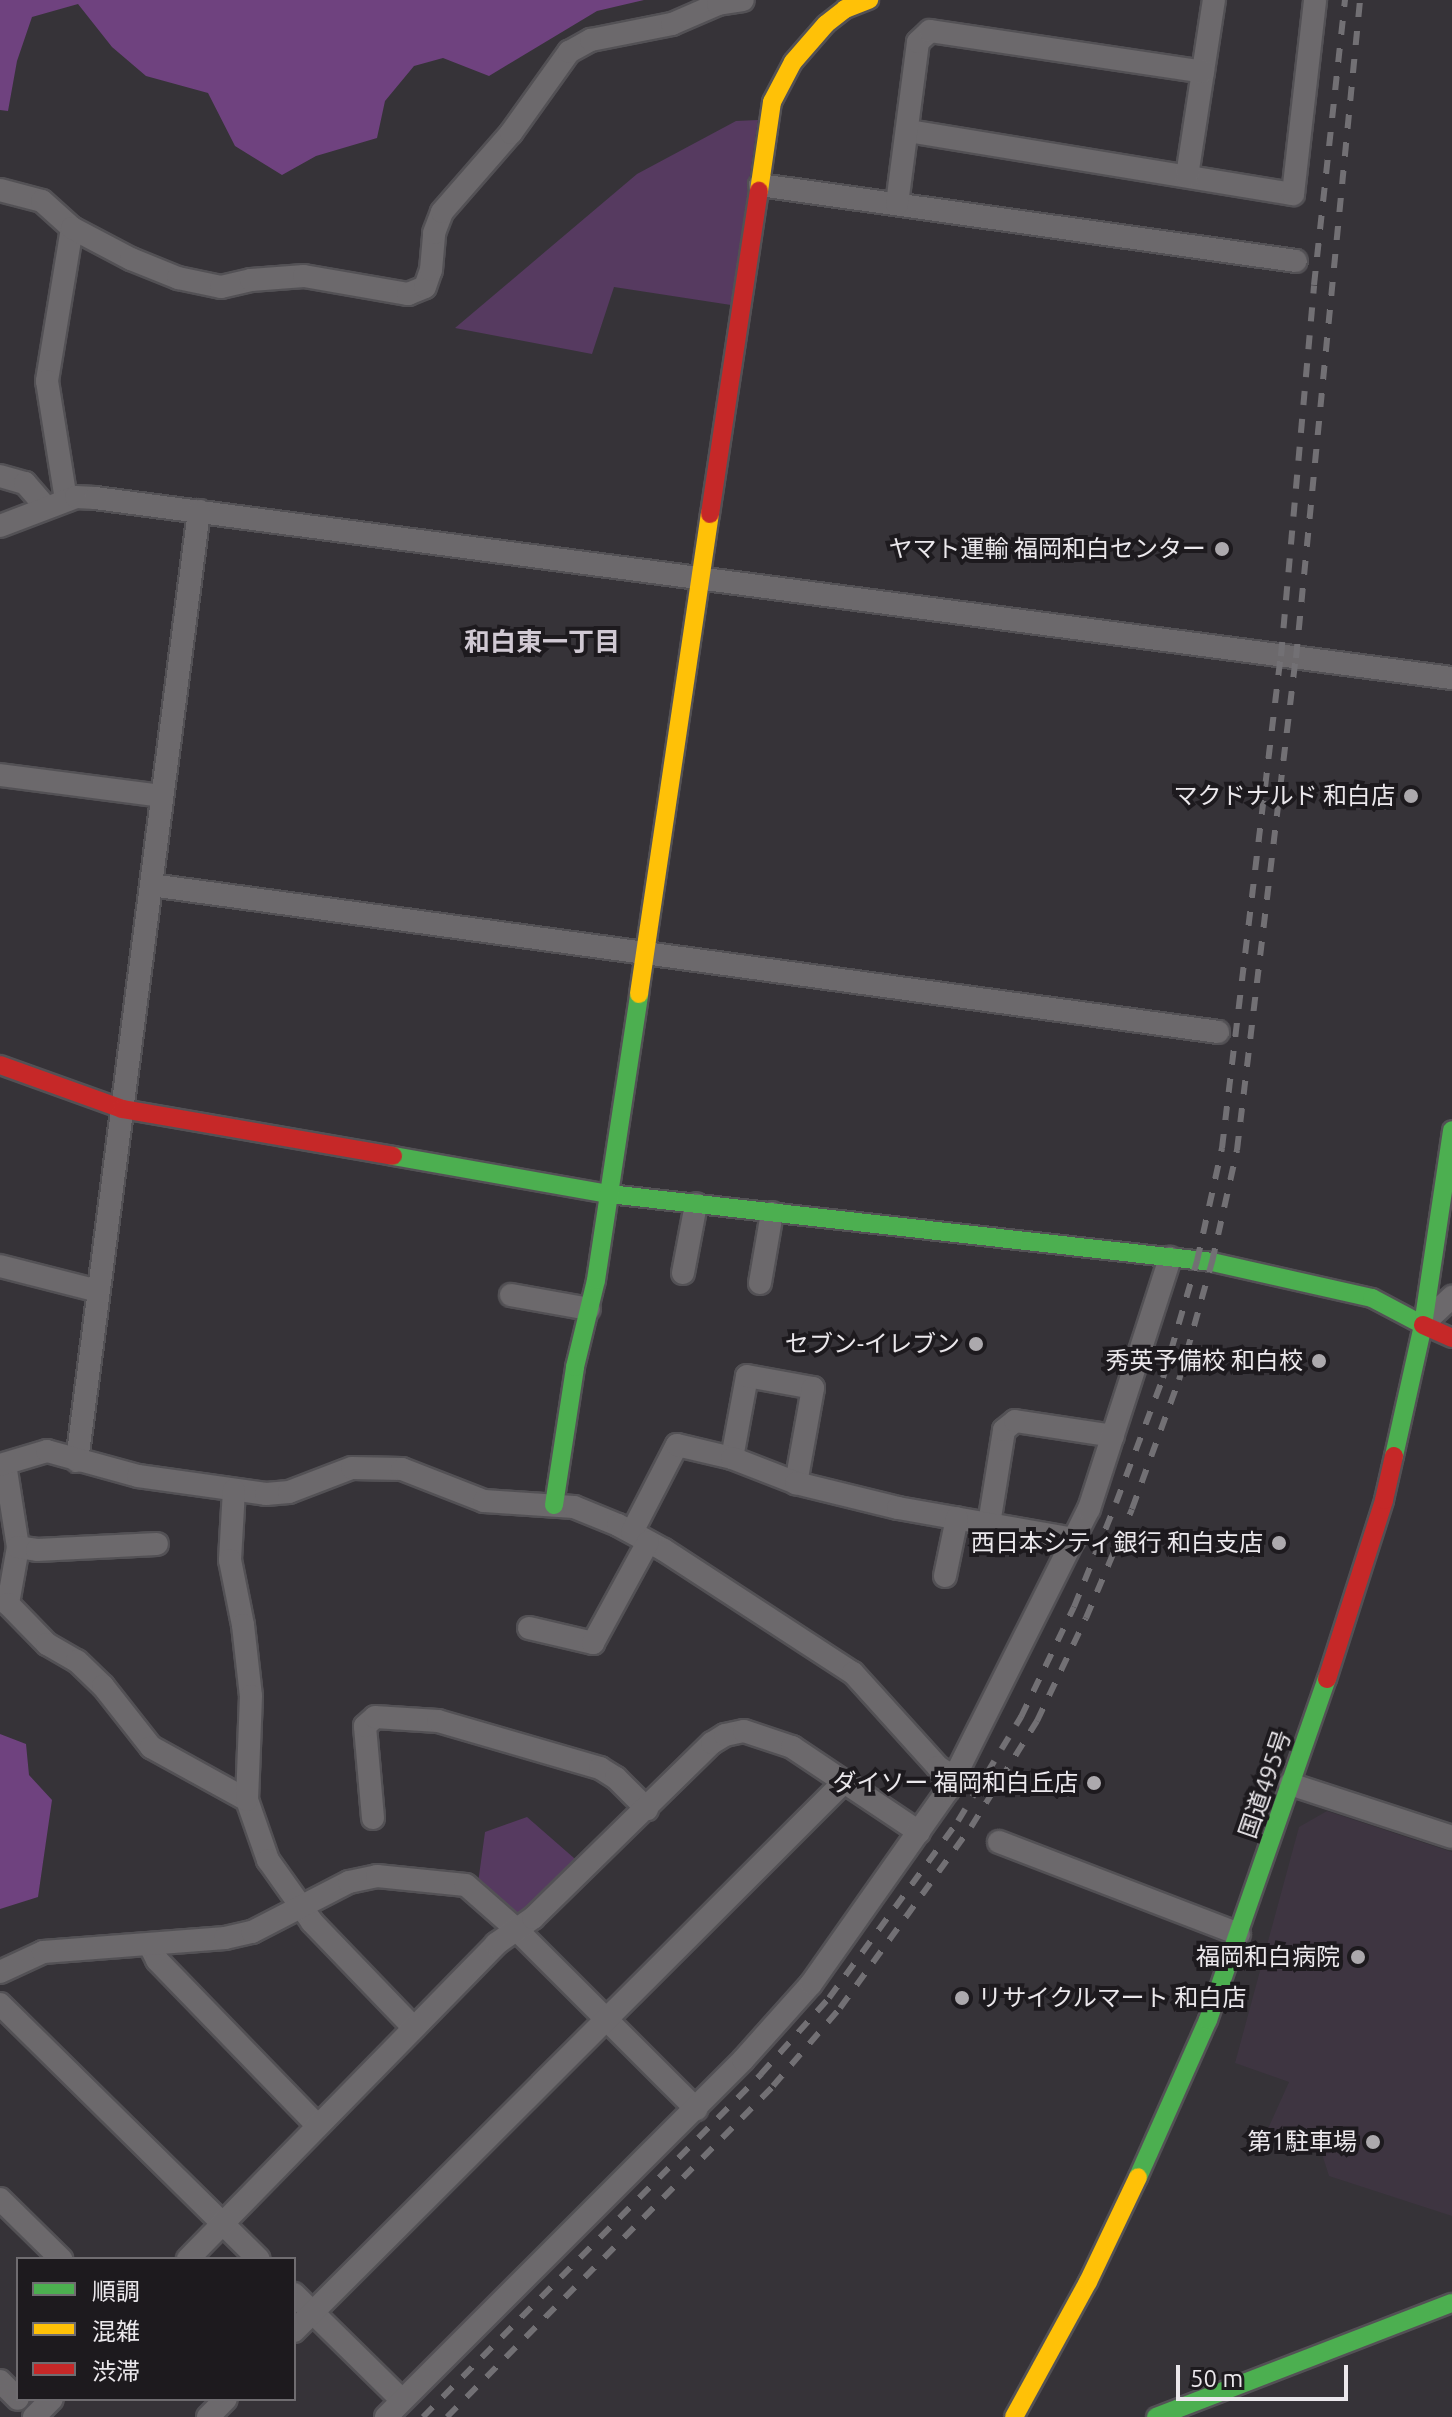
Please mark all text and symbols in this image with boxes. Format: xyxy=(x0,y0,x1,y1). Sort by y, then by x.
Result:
place label: ヤマト運輸 福岡和白センター xyxy=(889,535,1206,563)
marker: ヤマト運輸 福岡和白センター xyxy=(1213,540,1231,558)
district label: 和白東一丁目 xyxy=(464,626,620,658)
place label: マクドナルド 和白店 xyxy=(1174,782,1395,810)
marker: マクドナルド 和白店 xyxy=(1402,787,1420,805)
place label: セブン-イレブン xyxy=(785,1330,960,1358)
marker: セブン-イレブン xyxy=(967,1335,985,1353)
place label: 秀英予備校 和白校 xyxy=(1106,1347,1303,1375)
marker: 秀英予備校 和白校 xyxy=(1310,1352,1328,1370)
place label: 西日本シティ銀行 和白支店 xyxy=(970,1529,1263,1557)
marker: 西日本シティ銀行 和白支店 xyxy=(1270,1534,1288,1552)
street label: 国道495号 xyxy=(1233,1726,1297,1842)
place label: ダイソー 福岡和白丘店 xyxy=(833,1769,1078,1797)
marker: ダイソー 福岡和白丘店 xyxy=(1085,1774,1103,1792)
place label: 福岡和白病院 xyxy=(1196,1943,1340,1971)
marker: 福岡和白病院 xyxy=(1347,1946,1369,1968)
place label: リサイクルマート 和白店 xyxy=(978,1984,1247,2012)
marker: リサイクルマート 和白店 xyxy=(953,1989,971,2007)
place label: 第1駐車場 xyxy=(1247,2128,1357,2156)
marker: 第1駐車場 xyxy=(1364,2133,1382,2151)
legend xyxy=(16,2257,296,2401)
text: 順調 xyxy=(92,2278,140,2305)
text: 混雑 xyxy=(92,2318,140,2345)
scale bar xyxy=(1180,2349,1352,2399)
text: 渋滞 xyxy=(92,2358,140,2385)
text: 50 m xyxy=(1190,2365,1243,2392)

